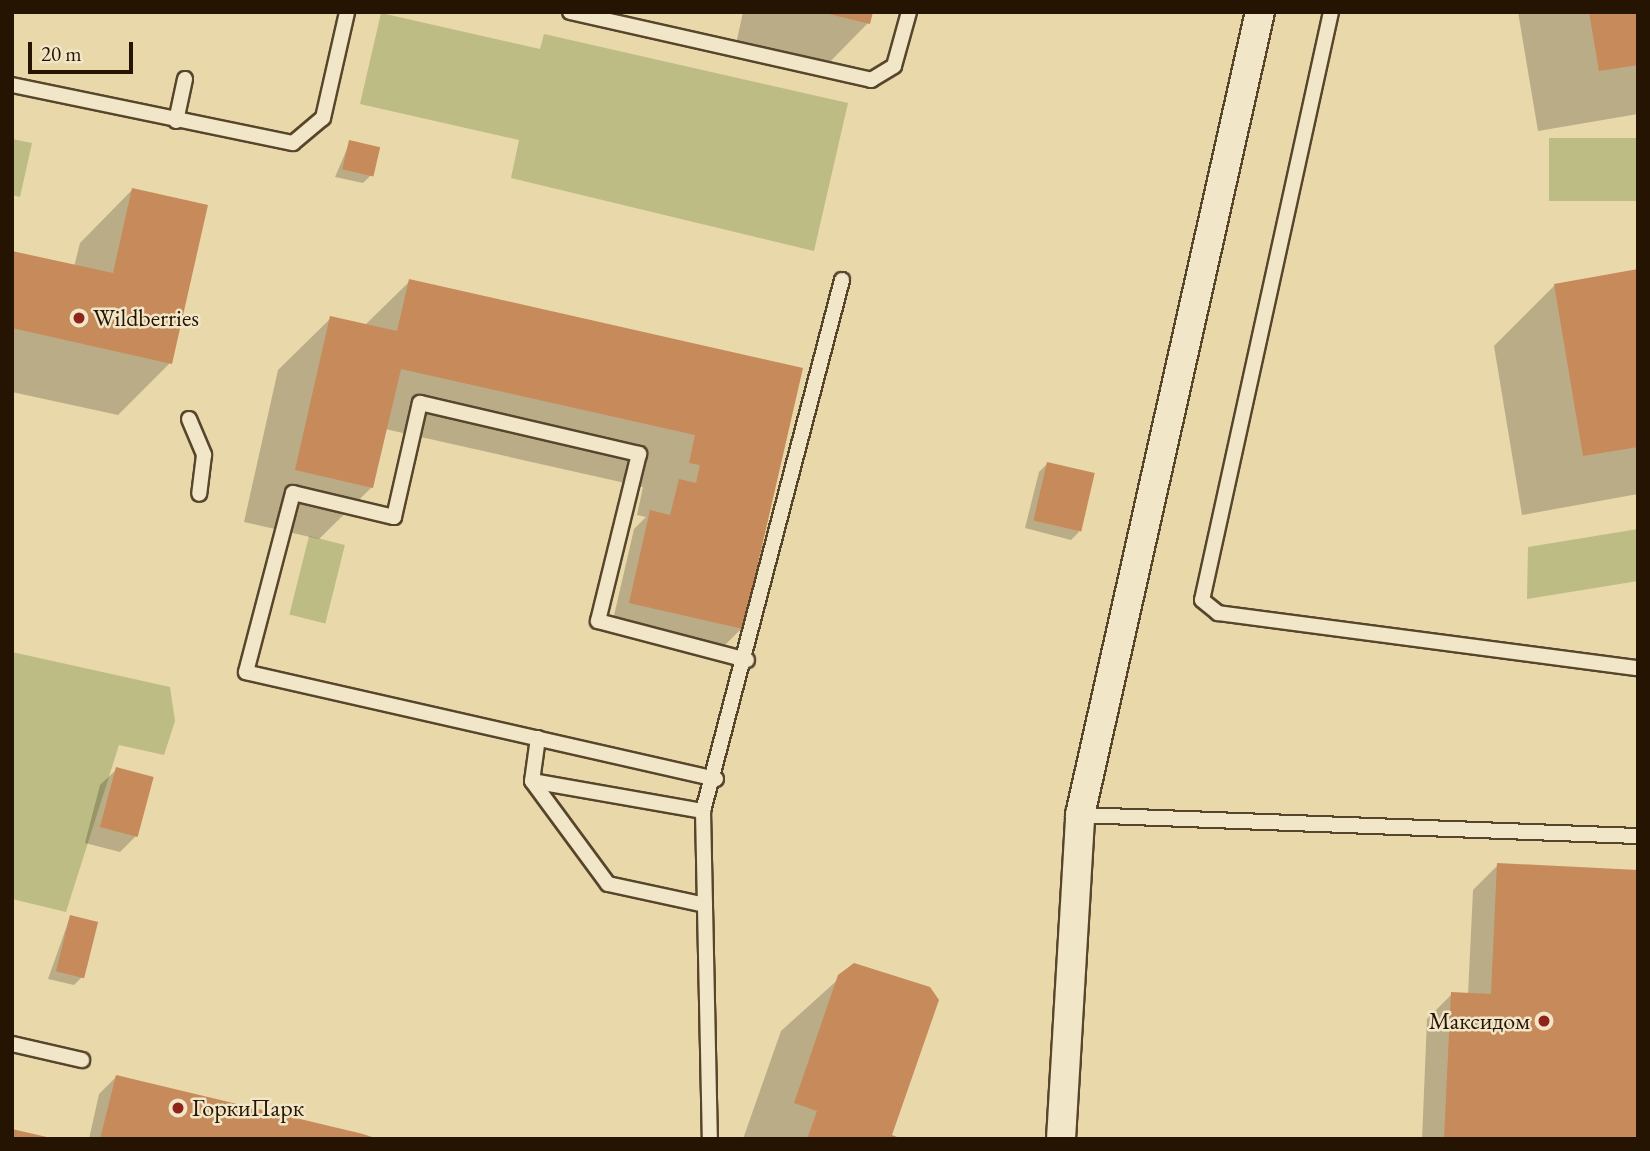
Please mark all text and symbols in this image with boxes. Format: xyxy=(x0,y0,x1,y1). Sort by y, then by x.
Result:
scale bar xyxy=(32,28,136,72)
text: 20 m xyxy=(41,40,82,67)
place label: Wildberries xyxy=(93,304,199,332)
marker: Wildberries xyxy=(71,310,87,326)
place label: Максидом xyxy=(1429,1007,1530,1035)
marker: Максидом xyxy=(1536,1013,1552,1029)
place label: ГоркиПарк xyxy=(192,1094,304,1122)
marker: ГоркиПарк xyxy=(170,1100,186,1116)

